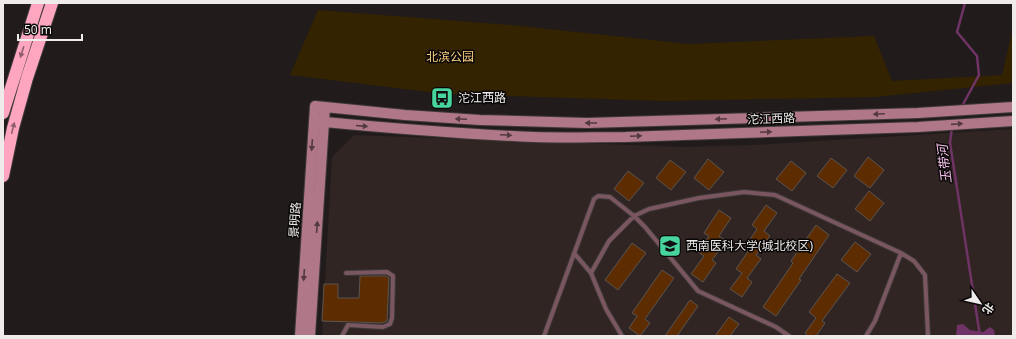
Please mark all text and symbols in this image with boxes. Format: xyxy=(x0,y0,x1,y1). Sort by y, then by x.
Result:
scale bar xyxy=(18,16,82,42)
text: 50 m xyxy=(24,21,52,38)
one-way arrow xyxy=(19,46,25,58)
park label: 北滨公园 xyxy=(426,48,474,65)
bus stop icon: 沱江西路 xyxy=(429,85,455,111)
place label: 沱江西路 xyxy=(458,89,506,106)
street label: 沱江西路 xyxy=(747,109,795,128)
one-way arrow xyxy=(872,111,885,117)
one-way arrow xyxy=(455,115,467,122)
one-way arrow xyxy=(714,116,727,122)
one-way arrow xyxy=(584,120,597,126)
one-way arrow xyxy=(951,121,963,128)
one-way arrow xyxy=(11,122,17,134)
one-way arrow xyxy=(356,122,368,129)
one-way arrow xyxy=(760,128,772,135)
one-way arrow xyxy=(500,132,512,139)
one-way arrow xyxy=(630,133,642,140)
one-way arrow xyxy=(309,139,316,151)
water label: 玉带河 xyxy=(932,141,955,184)
street label: 景明路 xyxy=(285,201,304,239)
one-way arrow xyxy=(313,221,320,233)
school or university icon: 西南医科大学(城北校区) xyxy=(657,233,683,259)
place label: 西南医科大学(城北校区) xyxy=(686,237,814,254)
one-way arrow xyxy=(301,269,308,281)
north arrow xyxy=(960,283,1000,323)
text: 北 xyxy=(979,300,998,318)

